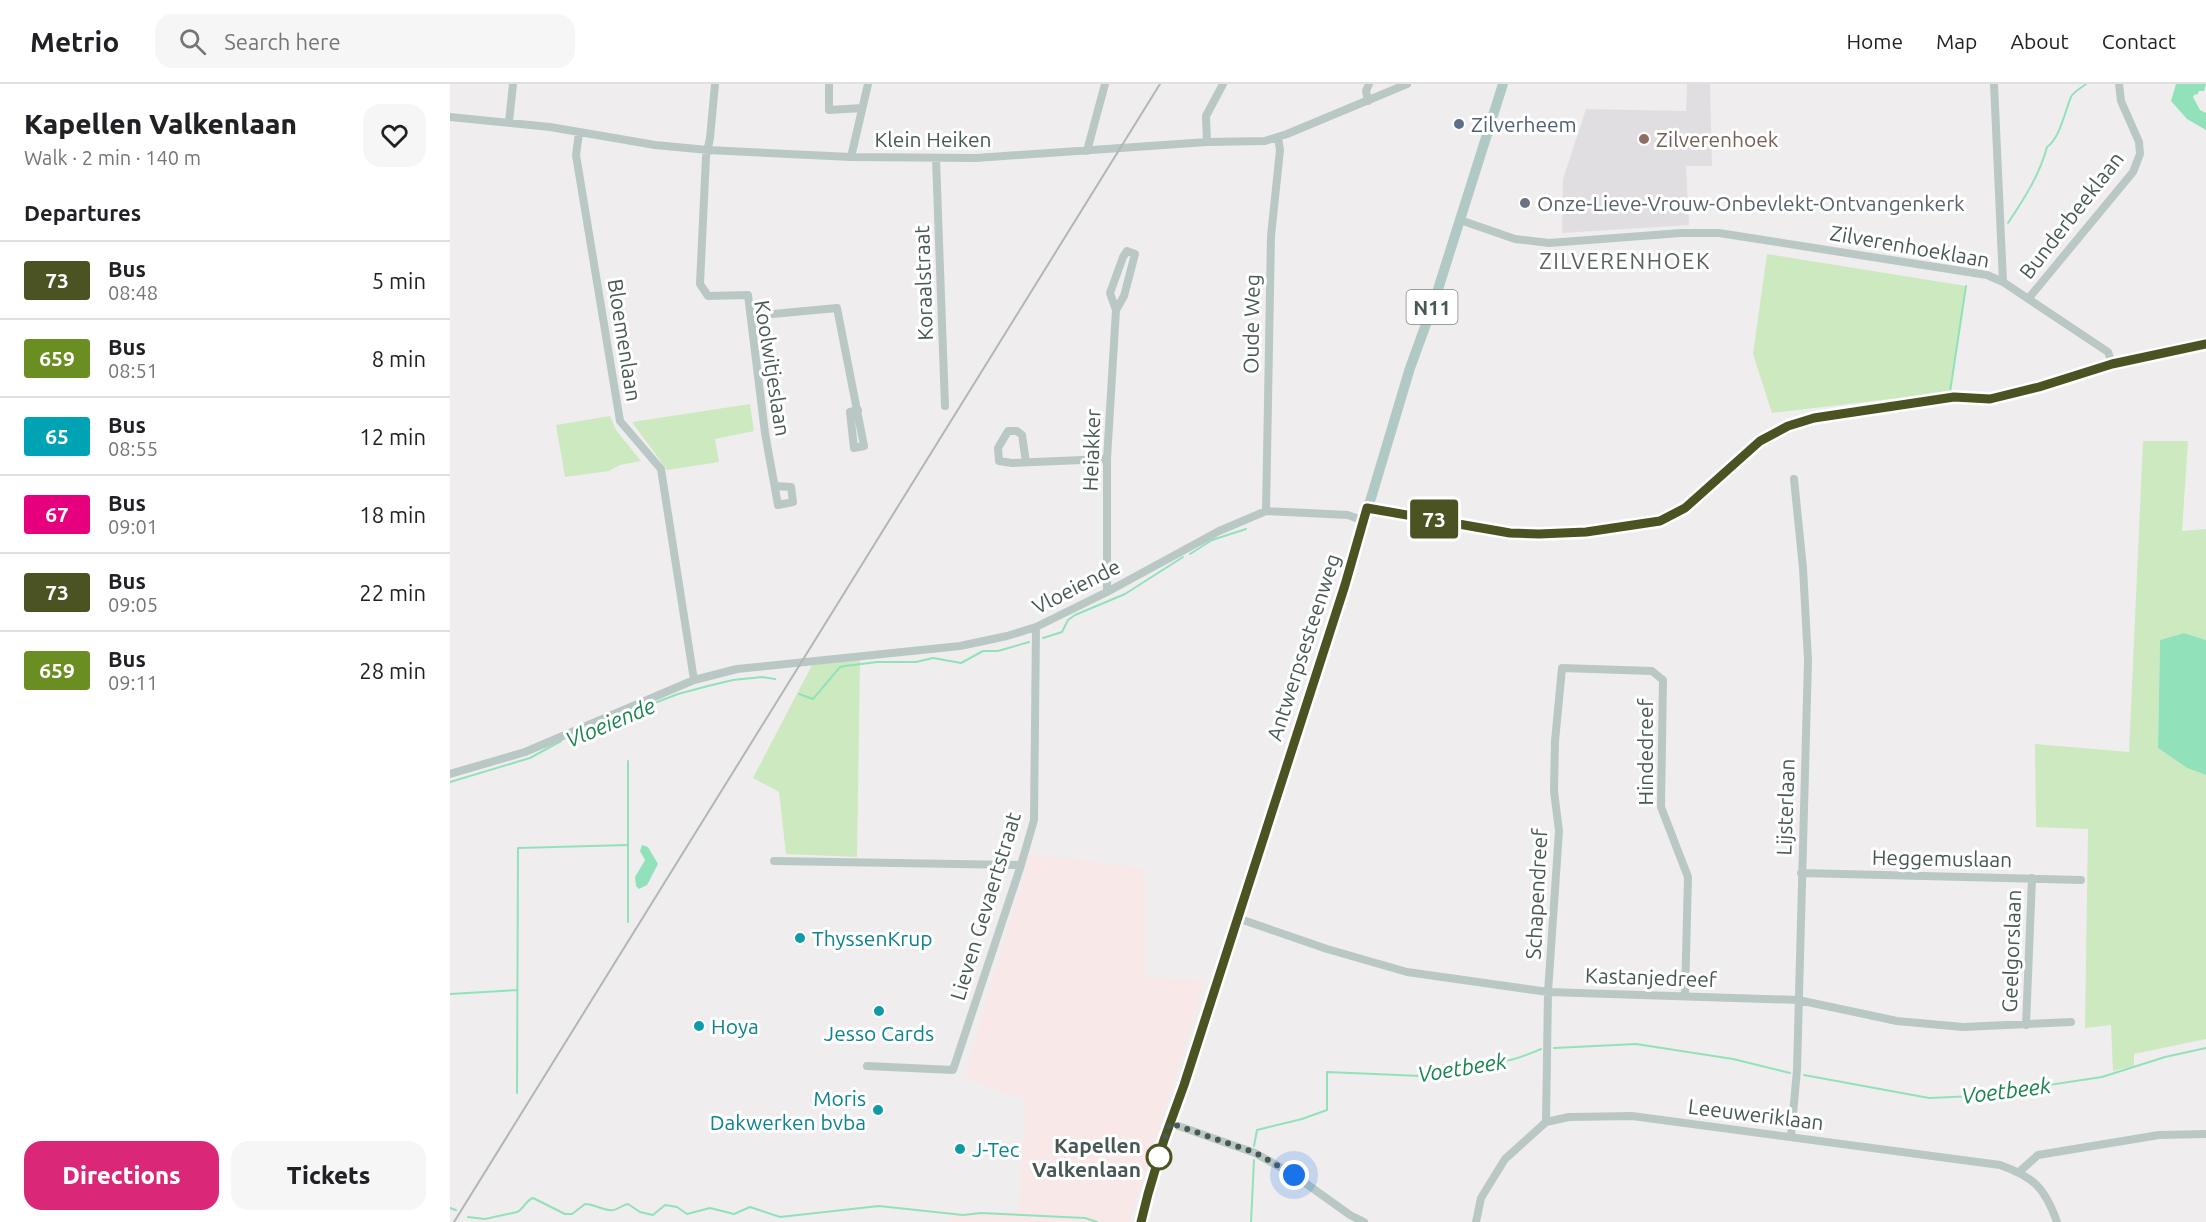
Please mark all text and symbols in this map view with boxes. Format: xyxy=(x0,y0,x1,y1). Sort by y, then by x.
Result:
search box xyxy=(155,14,575,68)
icon: search xyxy=(176,25,209,58)
text: Metrio xyxy=(30,26,119,57)
text: Search here xyxy=(224,29,341,54)
text: Home xyxy=(1846,29,1903,53)
text: Map xyxy=(1936,29,1977,53)
text: About xyxy=(2010,29,2069,53)
text: Contact xyxy=(2102,29,2176,53)
button: heart xyxy=(363,104,426,167)
text: Kapellen Valkenlaan xyxy=(24,108,297,139)
place label: Zilverheem xyxy=(1471,112,1577,136)
marker: Zilverheem xyxy=(1452,117,1466,131)
street label: Klein Heiken xyxy=(875,127,991,151)
place label: Zilverenhoek xyxy=(1656,127,1779,151)
marker: Zilverenhoek xyxy=(1637,132,1651,146)
text: Walk · 2 min · 140 m xyxy=(24,146,201,169)
street label: Bunderbeeklaan xyxy=(2014,147,2128,283)
place label: Onze-Lieve-Vrouw-Onbevlekt-Ontvangenkerk xyxy=(1537,191,1965,215)
marker: Onze-Lieve-Vrouw-Onbevlekt-Ontvangenkerk xyxy=(1518,196,1532,210)
text: Departures xyxy=(24,200,141,225)
street label: Zilverenhoeklaan xyxy=(1828,220,1992,272)
street label: Koraalstraat xyxy=(909,225,937,341)
district label: ZILVERENHOEK xyxy=(1539,248,1711,273)
text: Bus xyxy=(108,256,146,281)
text: 73 xyxy=(45,268,69,292)
text: 5 min xyxy=(372,268,426,293)
street label: Oude Weg xyxy=(1238,274,1264,374)
street label: Bloemenlaan xyxy=(603,277,647,403)
text: 08:48 xyxy=(108,281,158,304)
road number: N11 xyxy=(1406,290,1458,324)
street label: Koolwitjeslaan xyxy=(750,298,796,438)
text: Bus xyxy=(108,334,146,359)
text: 659 xyxy=(39,346,75,370)
text: 8 min xyxy=(372,346,426,371)
text: 08:51 xyxy=(108,359,158,382)
street label: Heiakker xyxy=(1078,408,1104,492)
text: Bus xyxy=(108,412,146,437)
text: 65 xyxy=(45,424,69,448)
text: 12 min xyxy=(359,424,426,449)
text: 08:55 xyxy=(108,437,158,460)
text: Bus xyxy=(108,490,146,515)
line badge: 73 xyxy=(1407,500,1461,538)
text: 67 xyxy=(45,502,69,526)
text: 18 min xyxy=(359,502,426,527)
text: 73 xyxy=(1422,507,1446,531)
text: 09:01 xyxy=(108,515,158,538)
street label: Antwerpsesteenweg xyxy=(1261,550,1345,744)
street label: Vloeiende xyxy=(1028,554,1124,618)
text: Bus xyxy=(108,568,146,593)
text: 73 xyxy=(45,580,69,604)
text: 22 min xyxy=(359,580,426,605)
text: 09:05 xyxy=(108,593,158,616)
text: Bus xyxy=(108,646,146,671)
text: 659 xyxy=(39,658,75,682)
text: 28 min xyxy=(359,658,426,683)
text: 09:11 xyxy=(108,671,158,694)
water label: Vloeiende xyxy=(561,692,659,752)
street label: Hindedreef xyxy=(1633,697,1657,806)
street label: Lijsterlaan xyxy=(1771,758,1799,856)
street label: Lieven Gevaertstraat xyxy=(945,809,1025,1003)
street label: Schapendreef xyxy=(1521,827,1551,960)
street label: Heggemuslaan xyxy=(1872,845,2012,871)
street label: Geelgorslaan xyxy=(1997,889,2025,1013)
place label: ThyssenKrup xyxy=(812,926,932,950)
marker: ThyssenKrup xyxy=(793,931,807,945)
street label: Kastanjedreef xyxy=(1585,963,1718,991)
marker: Jesso Cards xyxy=(872,1004,886,1018)
place label: Hoya xyxy=(711,1014,759,1038)
marker: Hoya xyxy=(692,1019,706,1033)
place label: Jesso Cards xyxy=(824,1021,934,1045)
water label: Voetbeek xyxy=(1416,1048,1509,1086)
water label: Voetbeek xyxy=(1960,1072,2053,1108)
place label: Moris Dakwerken bvba xyxy=(710,1086,866,1134)
street label: Leeuweriklaan xyxy=(1687,1094,1825,1134)
marker: Moris Dakwerken bvba xyxy=(871,1103,885,1117)
place label: Kapellen Valkenlaan xyxy=(1032,1133,1141,1181)
place label: J-Tec xyxy=(972,1137,1020,1161)
button: Directions xyxy=(24,1141,219,1210)
button: Tickets xyxy=(231,1141,426,1210)
marker: J-Tec xyxy=(953,1142,967,1156)
marker: Kapellen Valkenlaan xyxy=(1146,1144,1172,1170)
your location xyxy=(1279,1160,1309,1190)

